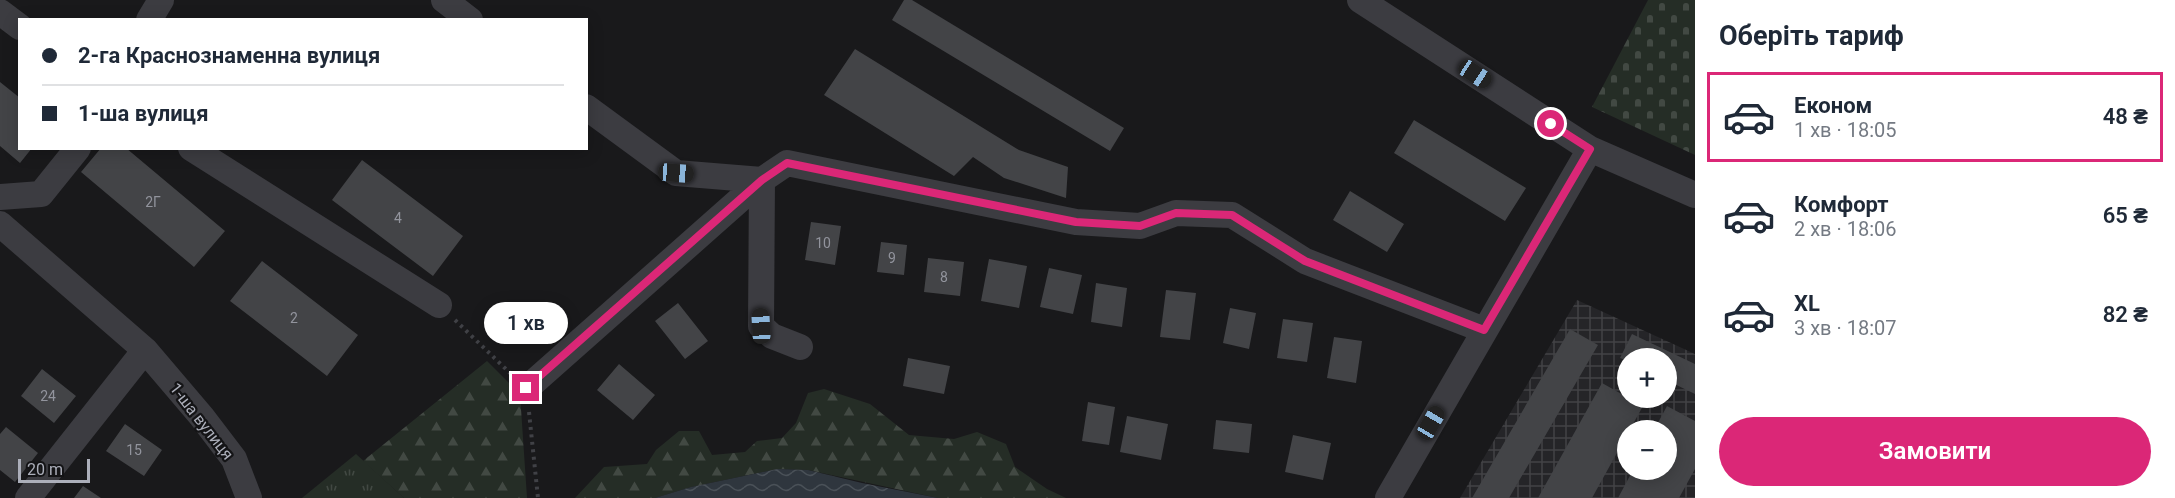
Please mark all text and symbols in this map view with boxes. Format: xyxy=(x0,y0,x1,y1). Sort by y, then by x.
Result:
text: Оберіть тариф xyxy=(1719,20,1904,52)
text: 2-га Краснознаменна вулиця xyxy=(78,43,380,68)
car xyxy=(1455,57,1495,91)
icon: car xyxy=(1722,90,1776,144)
text: Економ xyxy=(1794,93,1872,118)
text: 1-ша вулиця xyxy=(78,101,209,126)
text: 48 ₴ xyxy=(2103,104,2148,129)
route start xyxy=(1537,110,1564,137)
text: 1 хв · 18:05 xyxy=(1794,118,1897,142)
car xyxy=(657,163,695,183)
icon: car xyxy=(1722,189,1776,243)
text: Комфорт xyxy=(1794,192,1889,217)
house number: 2Г xyxy=(145,194,161,210)
text: 65 ₴ xyxy=(2103,203,2148,228)
house number: 4 xyxy=(394,210,402,226)
text: 2 хв · 18:06 xyxy=(1794,217,1897,241)
house number: 10 xyxy=(815,235,831,251)
house number: 9 xyxy=(888,250,896,266)
house number: 8 xyxy=(940,269,948,285)
icon: car xyxy=(1722,288,1776,342)
text: XL xyxy=(1794,291,1820,316)
callout: 1 хв xyxy=(484,301,568,343)
text: 82 ₴ xyxy=(2103,302,2148,327)
car xyxy=(751,308,771,344)
house number: 2 xyxy=(290,310,298,326)
text: 1 хв xyxy=(507,311,545,335)
text: 3 хв · 18:07 xyxy=(1794,316,1897,340)
map controls xyxy=(1617,348,1677,480)
button: + xyxy=(1617,348,1677,408)
route end xyxy=(512,374,539,401)
street label: 1-ша вулиця xyxy=(166,379,237,463)
house number: 24 xyxy=(40,388,56,404)
car xyxy=(1414,403,1448,443)
button: Замовити xyxy=(1719,417,2151,486)
button: − xyxy=(1617,420,1677,480)
house number: 15 xyxy=(126,442,142,458)
scale bar xyxy=(18,456,90,484)
text: 20 m xyxy=(27,460,63,479)

